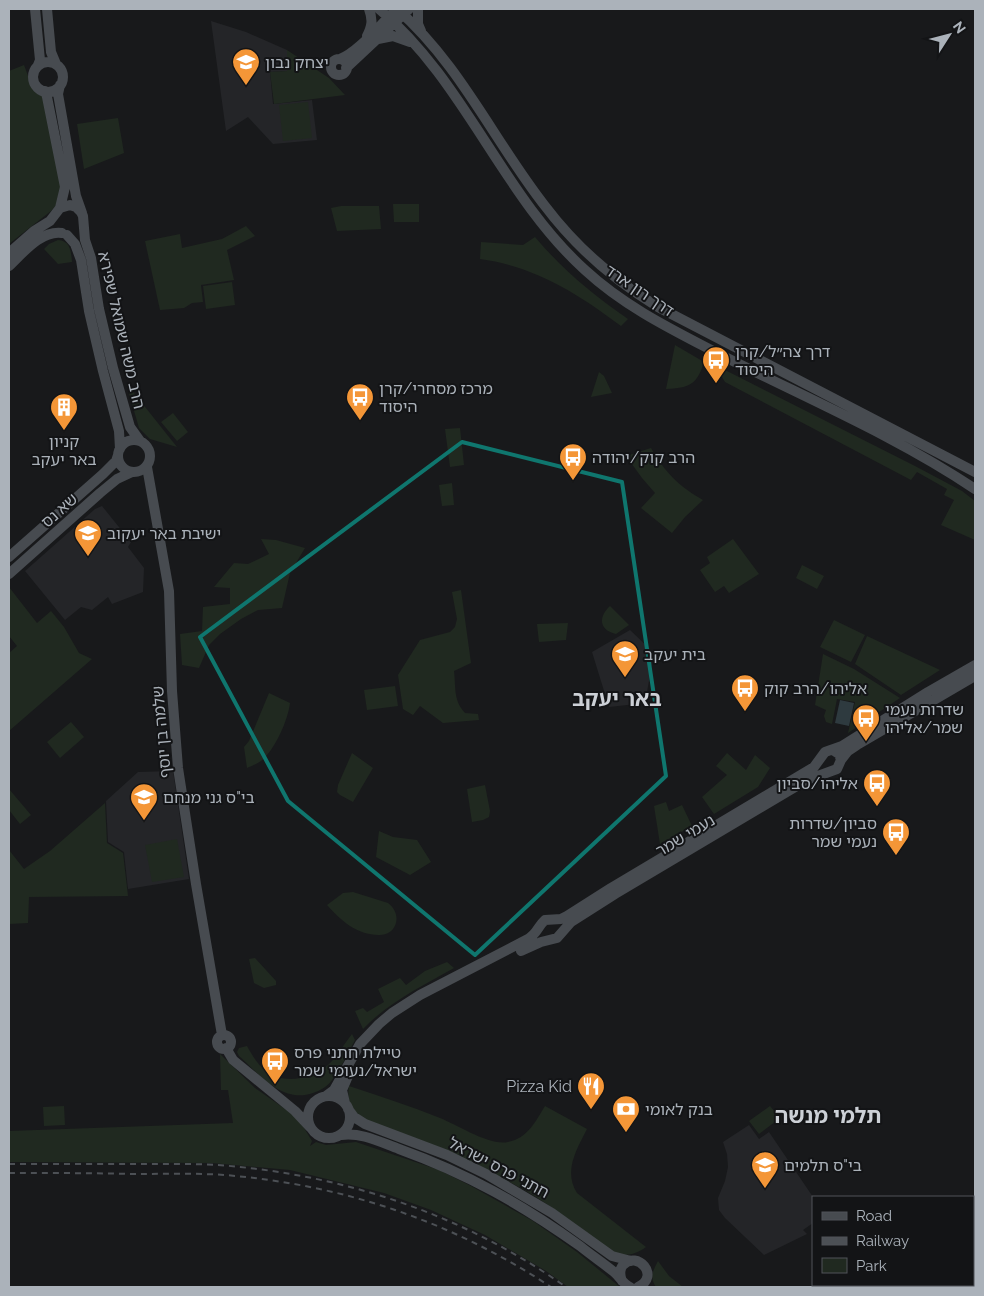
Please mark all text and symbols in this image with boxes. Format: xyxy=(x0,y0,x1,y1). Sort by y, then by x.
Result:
north arrow xyxy=(924,10,974,60)
text: N xyxy=(950,18,969,36)
school or university icon: יצחק נבון xyxy=(231,47,261,86)
place label: יצחק נבון xyxy=(265,53,329,72)
street label: הרב משה שמואל שפירא xyxy=(94,250,149,411)
street label: דרך רון ארד xyxy=(602,261,678,320)
place label: דרך צה״ל/קרן היסוד xyxy=(735,342,831,379)
bus stop icon: דרך צה״ל/קרן היסוד xyxy=(701,345,731,384)
place label: מרכז מסחרי/קרן היסוד xyxy=(379,379,493,416)
bus stop icon: מרכז מסחרי/קרן היסוד xyxy=(345,382,375,421)
building icon: קניון באר יעקב xyxy=(49,392,79,431)
place label: קניון באר יעקב xyxy=(31,432,97,469)
bus stop icon: הרב קוק/יהודה xyxy=(558,442,588,481)
place label: הרב קוק/יהודה xyxy=(592,448,695,467)
street label: שא נס xyxy=(37,489,81,532)
school or university icon: ישיבת באר יעקוב xyxy=(73,518,103,557)
place label: ישיבת באר יעקוב xyxy=(107,524,221,543)
school or university icon: בית יעקב xyxy=(610,639,640,678)
place label: בית יעקב xyxy=(644,645,706,664)
bus stop icon: אליהו/הרב קוק xyxy=(730,673,760,712)
place label: אליהו/הרב קוק xyxy=(764,679,867,698)
street label: שלמה בן יוסף xyxy=(148,685,175,779)
district label: באר יעקב xyxy=(572,686,662,711)
place label: שדרות נעמי שמר/אליהו xyxy=(885,700,964,737)
bus stop icon: שדרות נעמי שמר/אליהו xyxy=(851,703,881,742)
bus stop icon: אליהו/סביון xyxy=(862,768,892,807)
place label: אליהו/סביון xyxy=(776,774,858,793)
school or university icon: בי"ס גני מנחם xyxy=(129,782,159,821)
place label: בי"ס גני מנחם xyxy=(163,788,255,807)
street label: נעמי שמר xyxy=(652,810,718,860)
place label: סביון/שדרות נעמי שמר xyxy=(789,814,877,851)
bus stop icon: סביון/שדרות נעמי שמר xyxy=(881,817,911,856)
place label: טיילת חתני פרס ישראל/נעומי שמר xyxy=(294,1043,417,1080)
bus stop icon: טיילת חתני פרס ישראל/נעומי שמר xyxy=(260,1046,290,1085)
restaurant icon: Pizza Kid xyxy=(576,1071,606,1110)
place label: Pizza Kid xyxy=(506,1077,572,1096)
bank icon: בנק לאומי xyxy=(611,1094,641,1133)
place label: בנק לאומי xyxy=(645,1100,713,1119)
district label: תלמי מנשה xyxy=(774,1103,882,1128)
street label: חתני פרס ישראל xyxy=(445,1133,552,1202)
school or university icon: בי"ס תלמים xyxy=(750,1150,780,1189)
place label: בי"ס תלמים xyxy=(784,1156,862,1175)
legend xyxy=(812,1196,974,1286)
text: Road xyxy=(856,1207,892,1225)
text: Railway xyxy=(856,1232,909,1250)
text: Park xyxy=(856,1257,887,1275)

